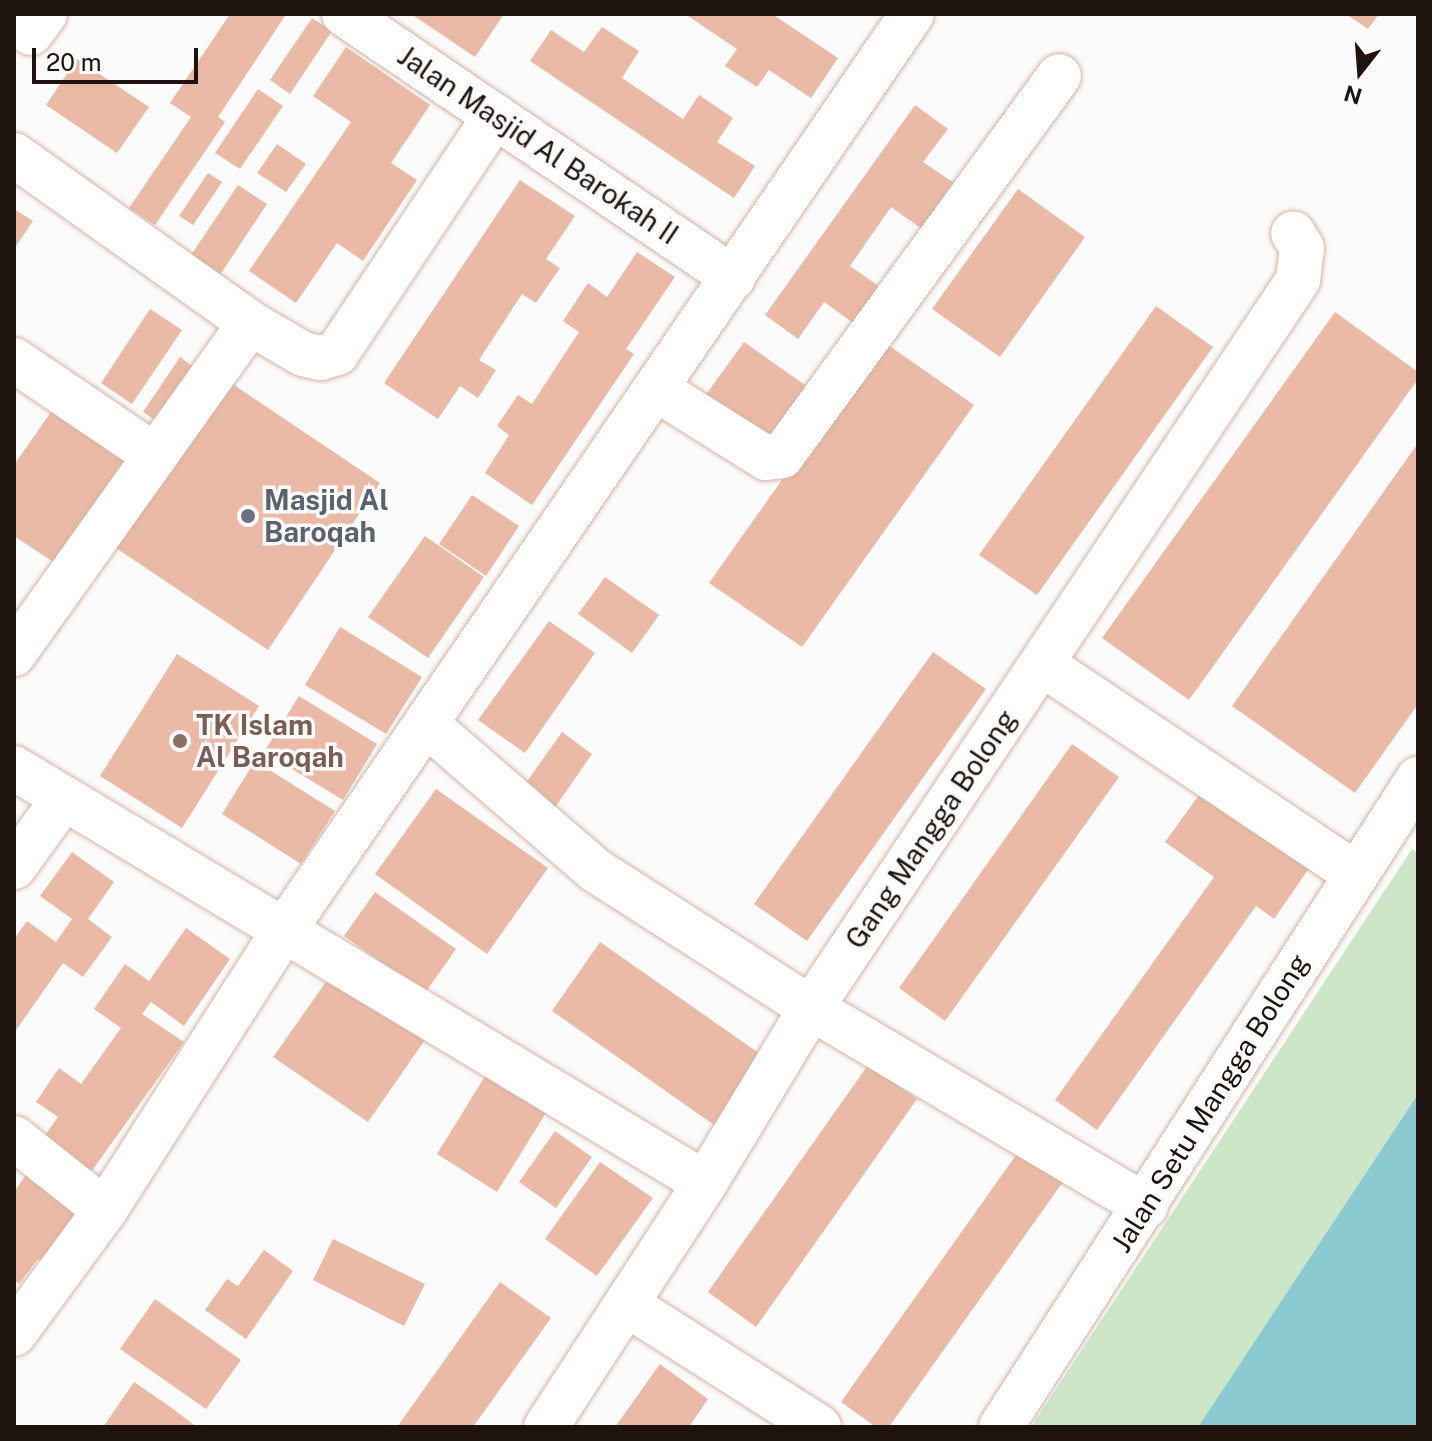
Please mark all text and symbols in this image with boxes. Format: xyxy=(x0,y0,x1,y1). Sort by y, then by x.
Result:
scale bar xyxy=(36,32,202,82)
north arrow xyxy=(1320,32,1400,112)
street label: Jalan Masjid Al Barokah II xyxy=(391,39,685,251)
text: 20 m xyxy=(46,48,102,76)
text: N xyxy=(1341,80,1365,110)
place label: Masjid Al Baroqah xyxy=(264,483,389,549)
marker: Masjid Al Baroqah xyxy=(239,507,257,525)
street label: Gang Mangga Bolong xyxy=(839,703,1023,955)
place label: TK Islam Al Baroqah xyxy=(196,708,344,774)
marker: TK Islam Al Baroqah xyxy=(171,732,189,750)
street label: Jalan Setu Mangga Bolong xyxy=(1104,948,1316,1258)

